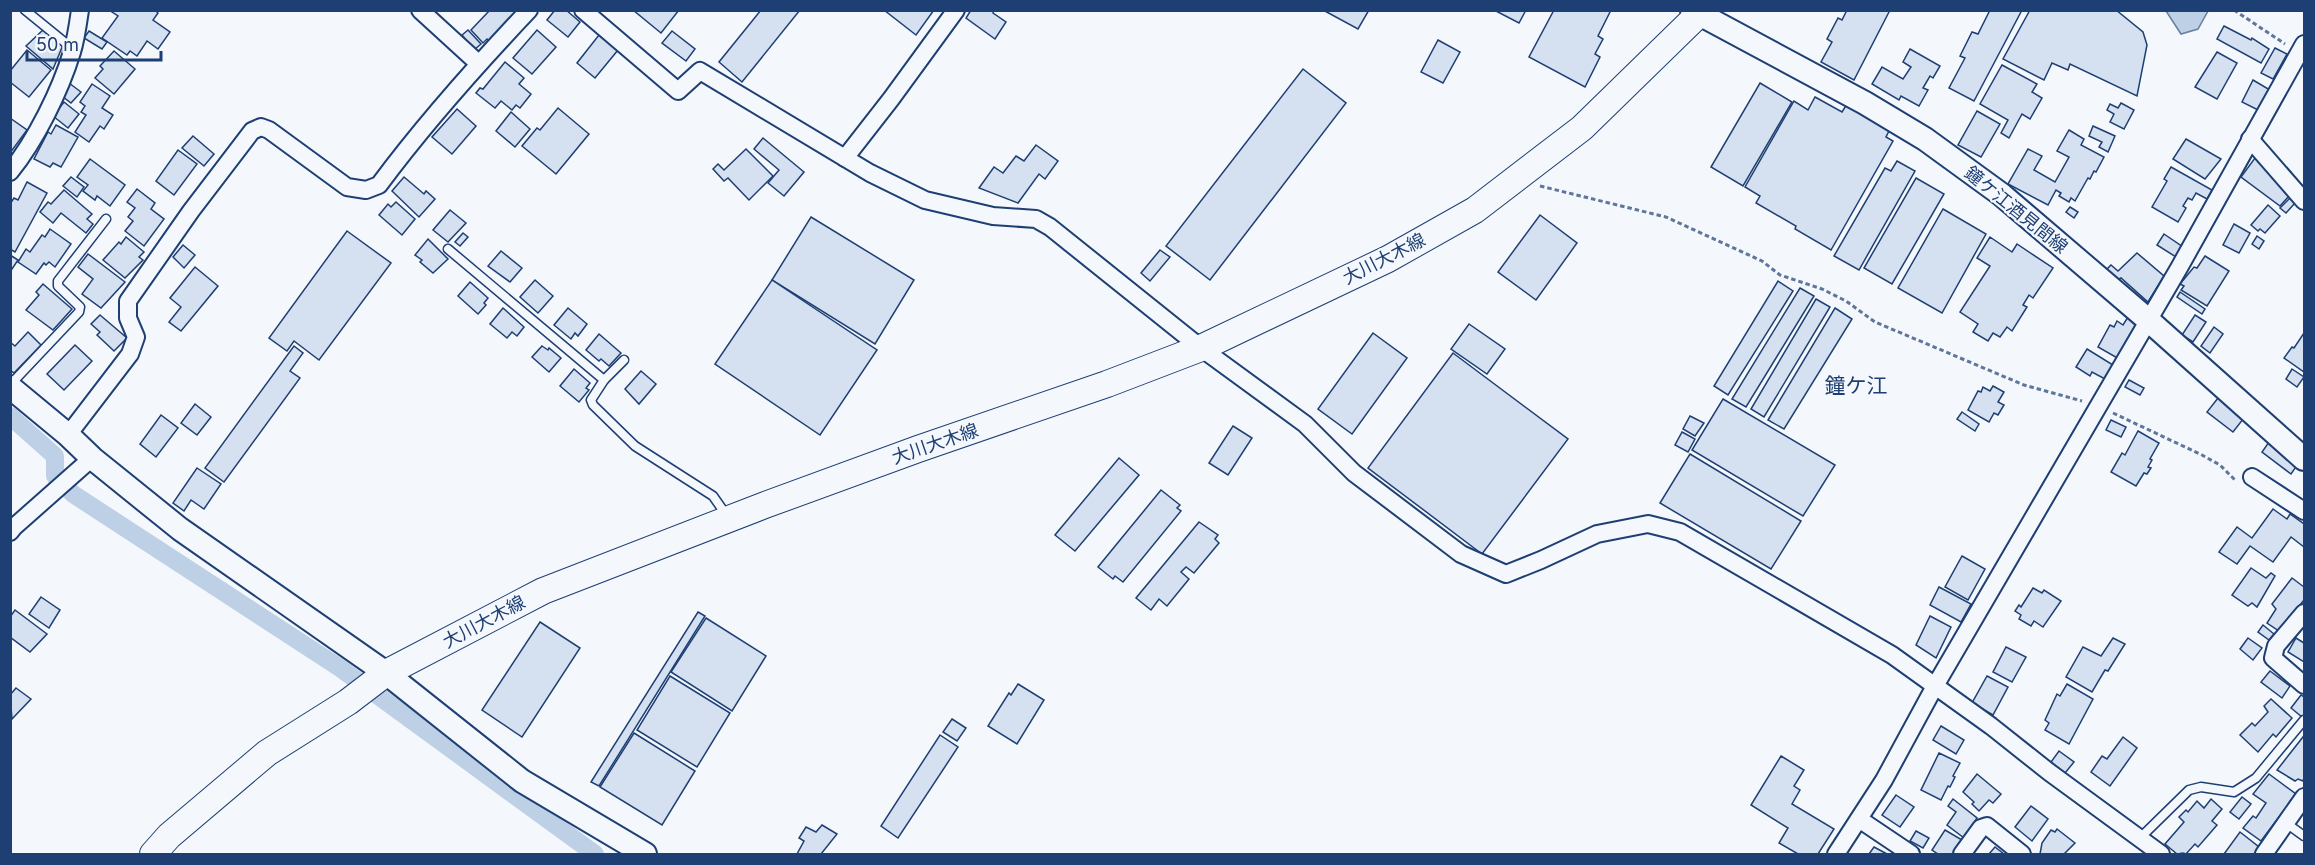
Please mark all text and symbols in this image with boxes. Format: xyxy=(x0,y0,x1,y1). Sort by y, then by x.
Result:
scale bar xyxy=(27,24,160,62)
text: 50 m xyxy=(36,34,79,55)
street label: 鐘ケ江酒見間線 xyxy=(1961,162,2072,257)
street label: 大川大木線 xyxy=(1339,229,1429,288)
district label: 鐘ケ江 xyxy=(1825,373,1888,398)
street label: 大川大木線 xyxy=(889,419,981,468)
street label: 大川大木線 xyxy=(439,591,528,652)

